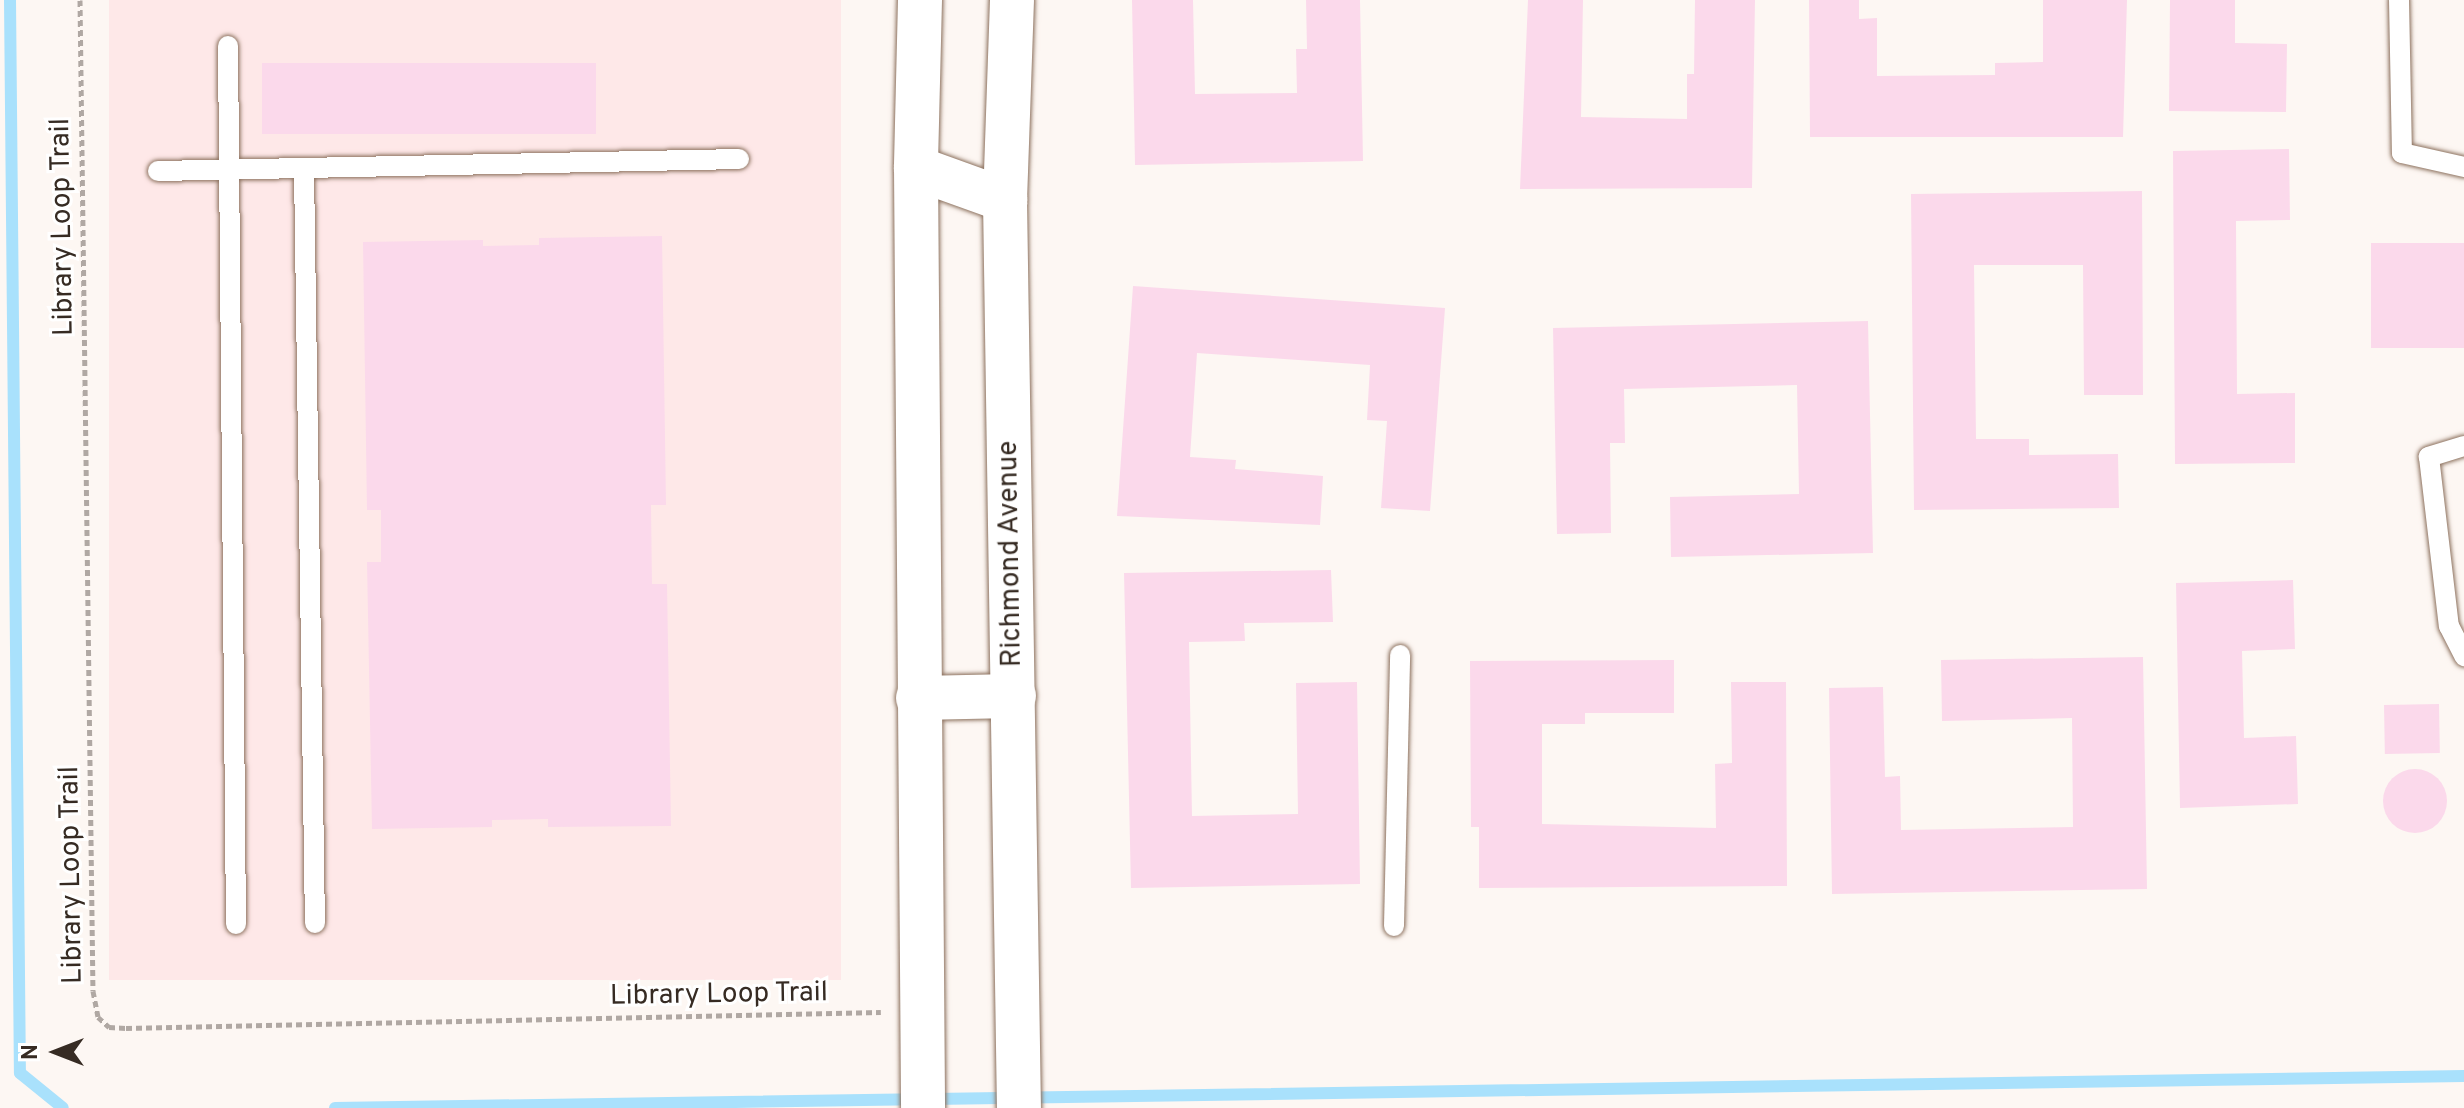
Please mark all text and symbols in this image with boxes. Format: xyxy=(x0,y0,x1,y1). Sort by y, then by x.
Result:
street label: Library Loop Trail xyxy=(44,117,82,337)
street label: Richmond Avenue xyxy=(992,440,1030,668)
street label: Library Loop Trail xyxy=(53,765,91,985)
street label: Library Loop Trail xyxy=(609,976,829,1014)
north arrow xyxy=(16,1012,96,1092)
text: N xyxy=(18,1044,45,1060)

